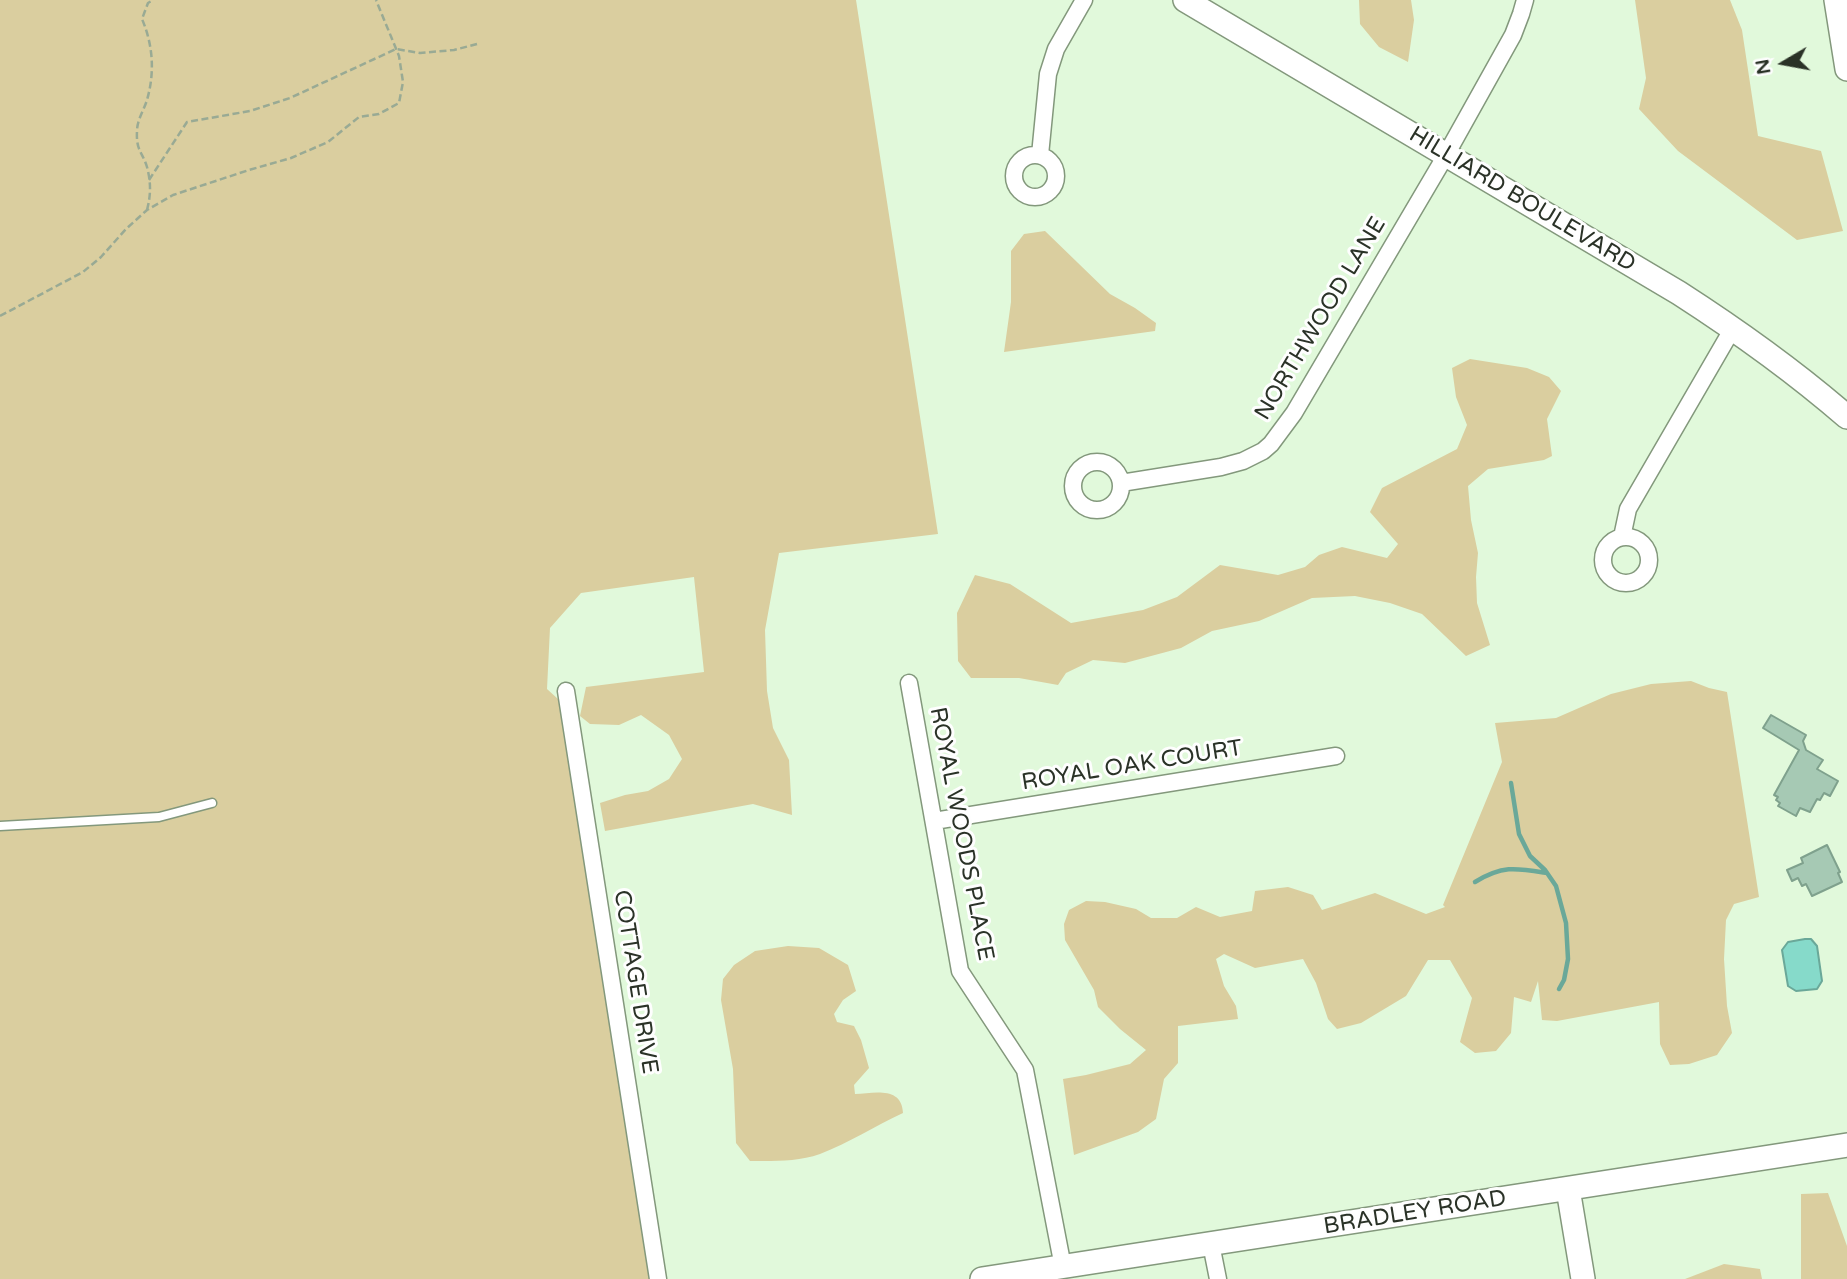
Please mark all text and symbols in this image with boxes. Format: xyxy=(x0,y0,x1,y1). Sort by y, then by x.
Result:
north arrow xyxy=(1749,28,1819,98)
text: N xyxy=(1751,57,1775,76)
street label: HILLIARD BOULEVARD xyxy=(1404,121,1640,279)
street label: NORTHWOOD LANE xyxy=(1249,213,1393,425)
street label: ROYAL WOODS PLACE xyxy=(923,705,999,963)
street label: ROYAL OAK COURT xyxy=(1020,735,1244,797)
street label: COTTAGE DRIVE xyxy=(607,888,663,1076)
street label: BRADLEY ROAD xyxy=(1322,1185,1508,1241)

